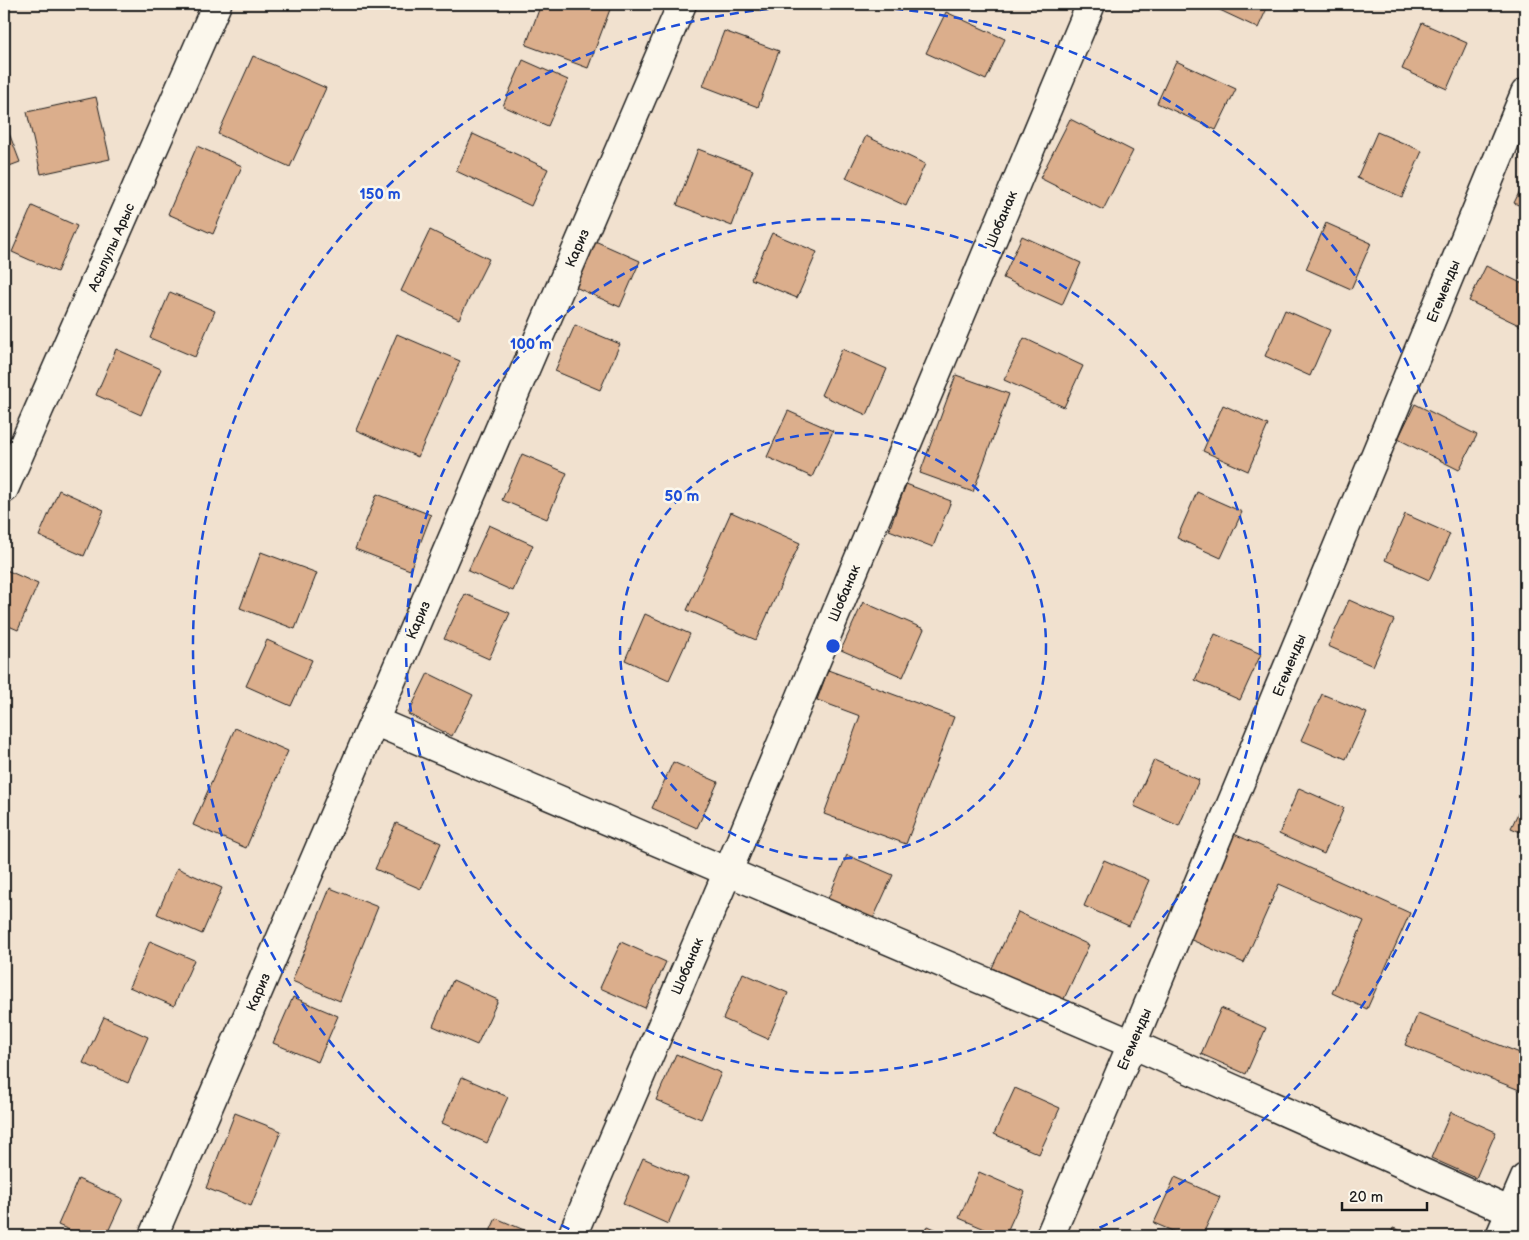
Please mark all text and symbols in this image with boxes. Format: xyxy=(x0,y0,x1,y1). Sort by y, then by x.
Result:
text: 150 m xyxy=(359,185,401,204)
street label: Шобанак xyxy=(982,188,1021,250)
street label: Асылулы Арыс xyxy=(84,200,139,295)
street label: Кариз xyxy=(562,226,593,270)
street label: Егеменды xyxy=(1423,257,1464,325)
text: 100 m xyxy=(510,335,552,354)
text: 50 m xyxy=(665,487,700,506)
street label: Шобанак xyxy=(825,562,864,624)
street label: Кариз xyxy=(403,598,434,642)
street label: Егеменды xyxy=(1269,631,1310,699)
centre of rings xyxy=(824,637,842,655)
street label: Шобанак xyxy=(668,935,707,997)
street label: Кариз xyxy=(243,970,274,1014)
street label: Егеменды xyxy=(1114,1006,1155,1073)
scale bar xyxy=(1342,1180,1426,1212)
text: 20 m xyxy=(1349,1188,1383,1207)

